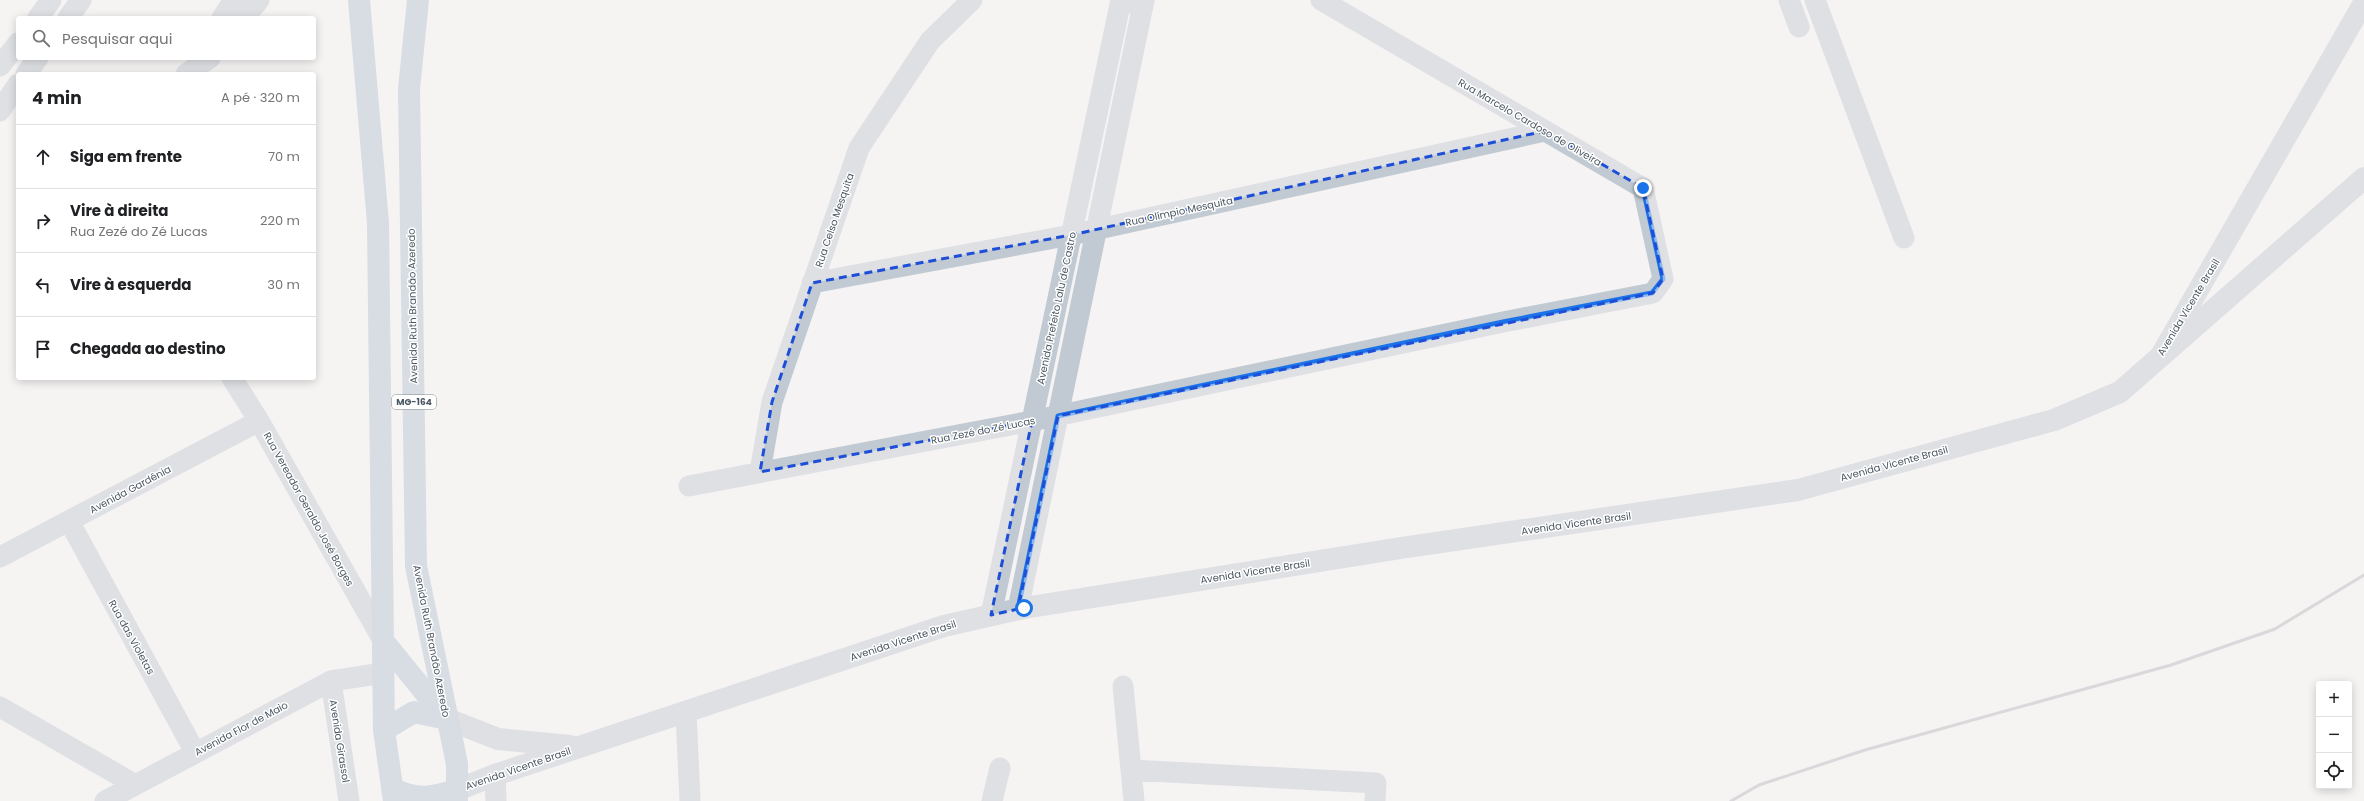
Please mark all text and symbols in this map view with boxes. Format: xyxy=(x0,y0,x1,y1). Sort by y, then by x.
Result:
search box xyxy=(16,16,316,60)
icon: search xyxy=(30,27,52,49)
text: Pesquisar aqui xyxy=(62,28,172,49)
street label: Rua Marcelo Cardoso de Oliveira xyxy=(1455,75,1604,170)
text: 4 min xyxy=(32,86,82,110)
text: A pé · 320 m xyxy=(221,88,300,107)
icon: ahead xyxy=(32,146,54,168)
text: Siga em frente xyxy=(70,146,182,167)
text: 70 m xyxy=(268,147,300,166)
street label: Rua Celso Mesquita xyxy=(811,171,858,269)
route end xyxy=(1634,179,1652,197)
street label: Rua Olímpio Mesquita xyxy=(1124,193,1234,230)
text: Vire à direita xyxy=(70,200,169,221)
icon: right xyxy=(32,210,54,232)
text: 220 m xyxy=(260,211,300,230)
text: Rua Zezé do Zé Lucas xyxy=(70,222,208,241)
street label: Avenida Ruth Brandão Azeredo xyxy=(404,228,421,384)
street label: Avenida Prefeito Lalu de Castro xyxy=(1033,230,1080,386)
street label: Avenida Vicente Brasil xyxy=(2153,256,2223,359)
icon: left xyxy=(32,274,54,296)
text: Vire à esquerda xyxy=(70,274,192,295)
text: 30 m xyxy=(267,275,300,294)
icon: arrive xyxy=(32,338,54,360)
text: Chegada ao destino xyxy=(70,338,226,359)
road number: MG-164 xyxy=(392,395,436,409)
street label: Rua Zezé do Zé Lucas xyxy=(930,413,1036,448)
street label: Rua Vereador Geraldo José Borges xyxy=(260,429,357,589)
street label: Avenida Vicente Brasil xyxy=(1839,442,1950,485)
street label: Avenida Gardênia xyxy=(87,462,174,517)
street label: Avenida Vicente Brasil xyxy=(1520,508,1632,539)
street label: Avenida Vicente Brasil xyxy=(1199,555,1311,588)
street label: Avenida Ruth Brandão Azeredo xyxy=(409,564,454,719)
street label: Rua das Violetas xyxy=(105,597,158,677)
route start xyxy=(1015,599,1033,617)
street label: Avenida Vicente Brasil xyxy=(848,616,958,665)
map controls xyxy=(2316,681,2352,789)
button: + xyxy=(2316,681,2352,717)
street label: Avenida Flor de Maio xyxy=(192,697,291,759)
street label: Avenida Girassol xyxy=(326,699,353,784)
button: − xyxy=(2316,717,2352,753)
street label: Avenida Vicente Brasil xyxy=(463,743,573,794)
button: locate xyxy=(2316,753,2352,789)

